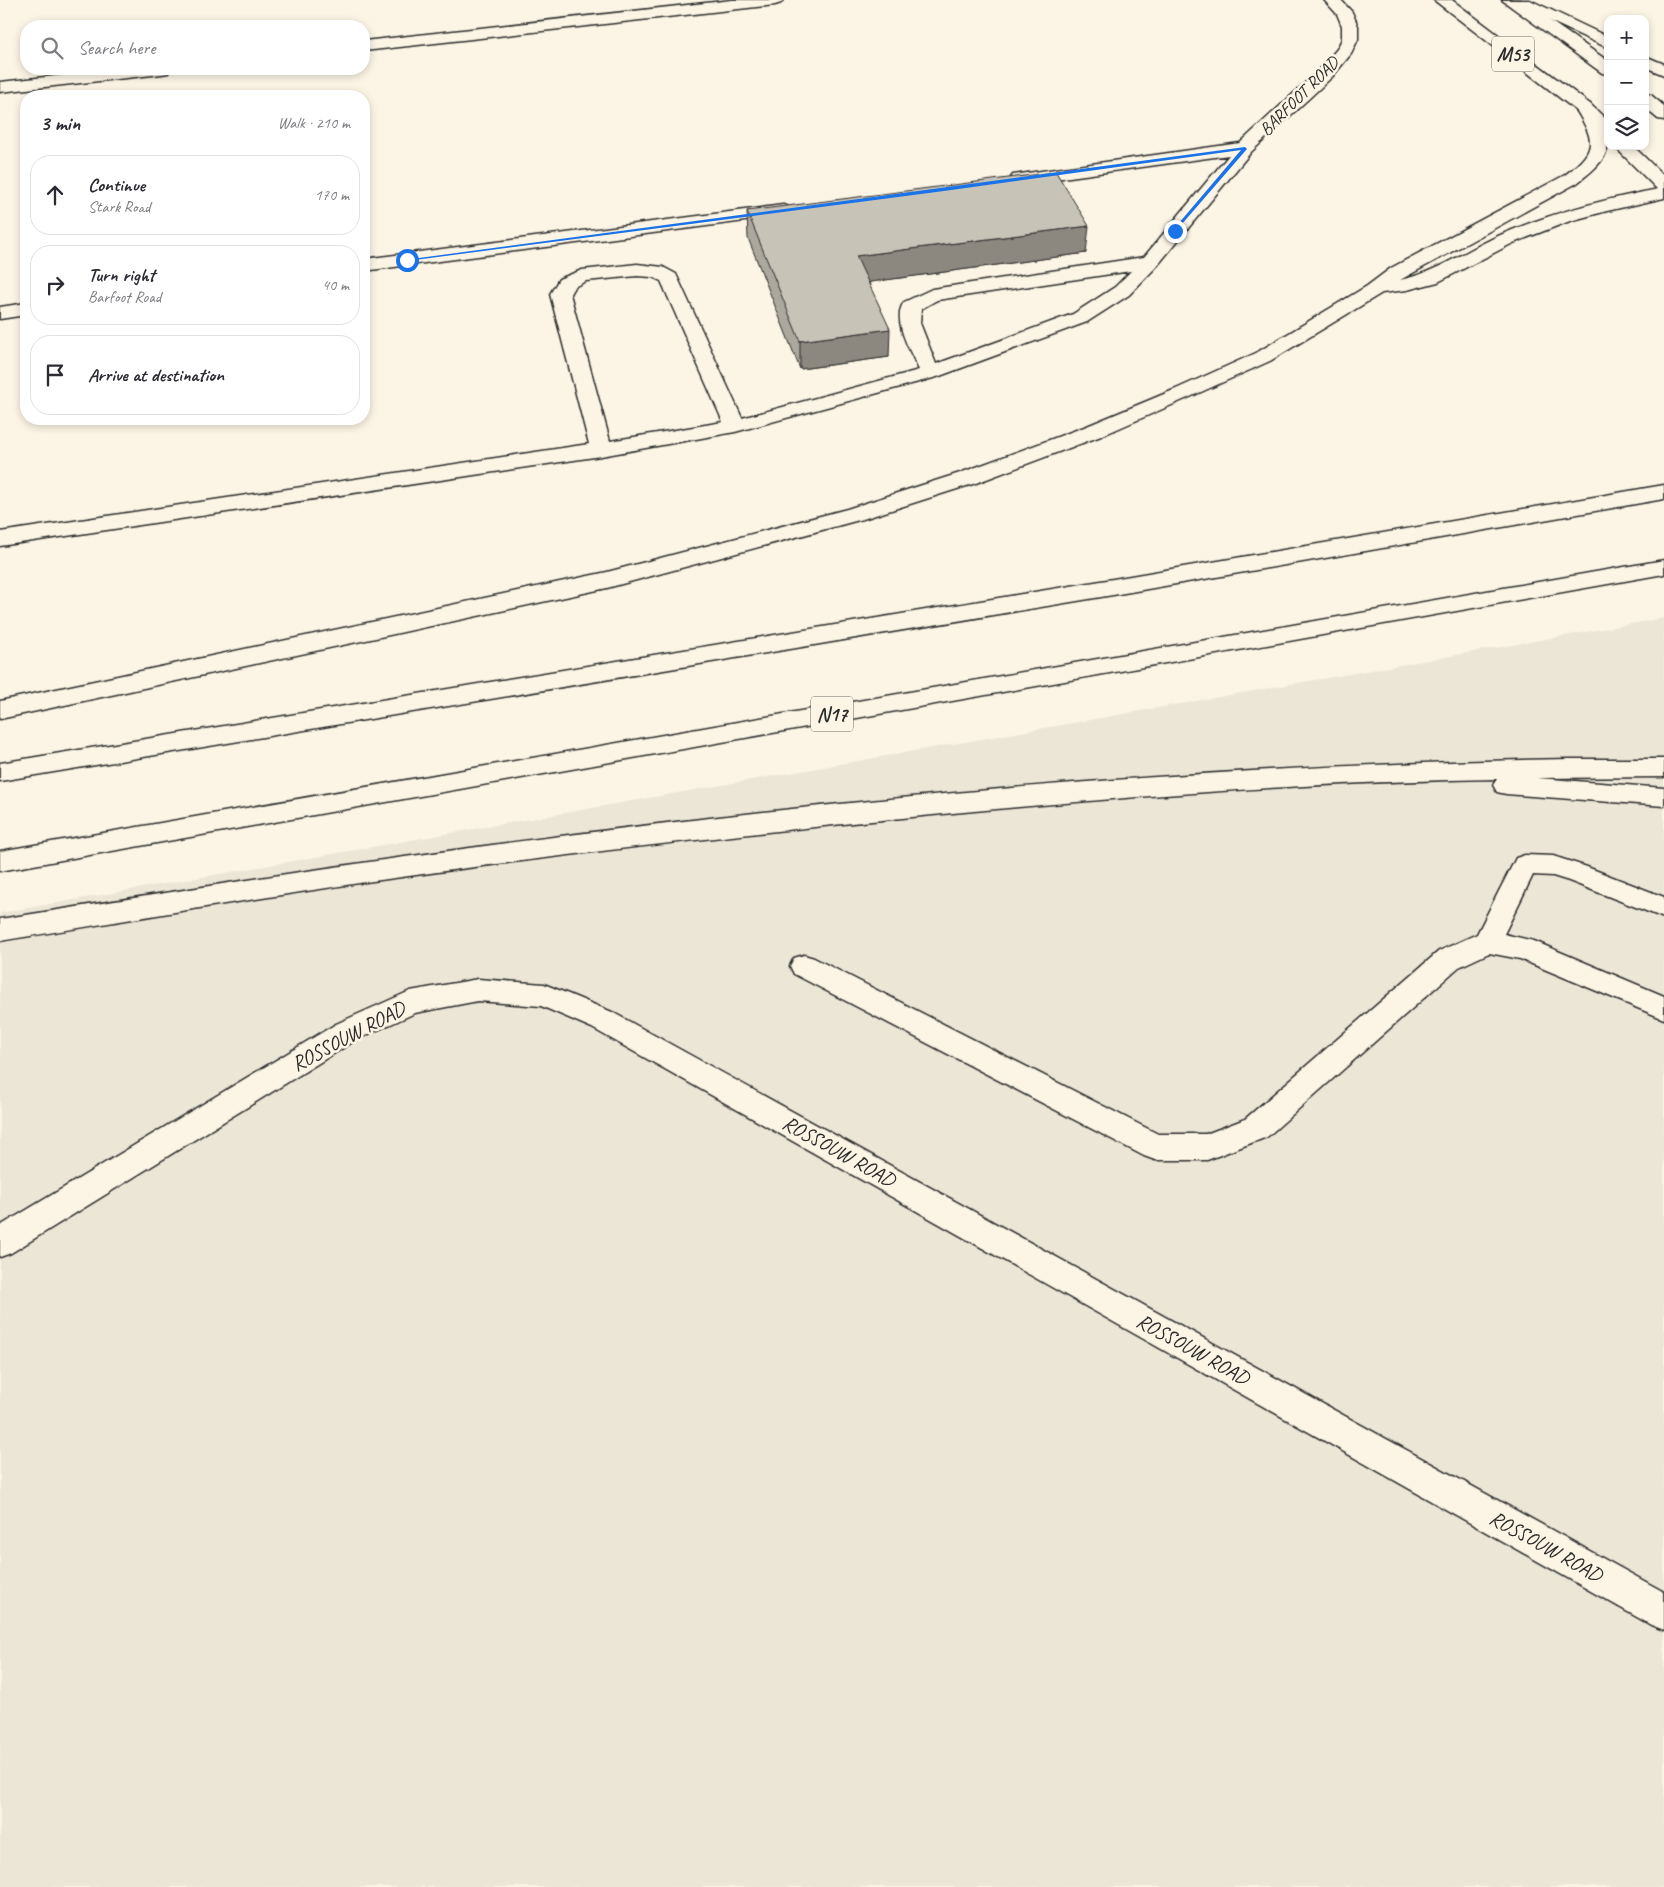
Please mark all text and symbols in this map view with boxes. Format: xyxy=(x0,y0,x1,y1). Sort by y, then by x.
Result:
map controls xyxy=(1604,15,1649,150)
button: + xyxy=(1604,15,1649,60)
search box xyxy=(20,20,370,75)
icon: search xyxy=(38,34,66,62)
text: Search here xyxy=(78,36,155,60)
road number: M53 xyxy=(1492,36,1534,72)
street label: BARFOOT ROAD xyxy=(1255,51,1344,140)
button: − xyxy=(1604,60,1649,105)
button: layers xyxy=(1604,105,1649,150)
text: 3 min xyxy=(40,110,80,136)
text: Walk · 210 m xyxy=(278,113,350,133)
text: Continue xyxy=(88,173,145,197)
icon: ahead xyxy=(41,181,69,209)
text: 170 m xyxy=(315,185,349,205)
text: Stark Road xyxy=(88,197,150,217)
route end xyxy=(1164,220,1187,243)
route start xyxy=(396,249,419,272)
text: Turn right xyxy=(88,263,155,287)
icon: right xyxy=(41,271,69,299)
text: 40 m xyxy=(322,275,349,295)
text: Barfoot Road xyxy=(88,287,161,307)
icon: arrive xyxy=(41,361,69,389)
text: Arrive at destination xyxy=(88,363,224,387)
road number: N17 xyxy=(811,696,853,732)
street label: ROSSOUW ROAD xyxy=(287,994,411,1077)
street label: ROSSOUW ROAD xyxy=(778,1109,901,1194)
street label: ROSSOUW ROAD xyxy=(1132,1307,1255,1392)
street label: ROSSOUW ROAD xyxy=(1485,1504,1608,1589)

